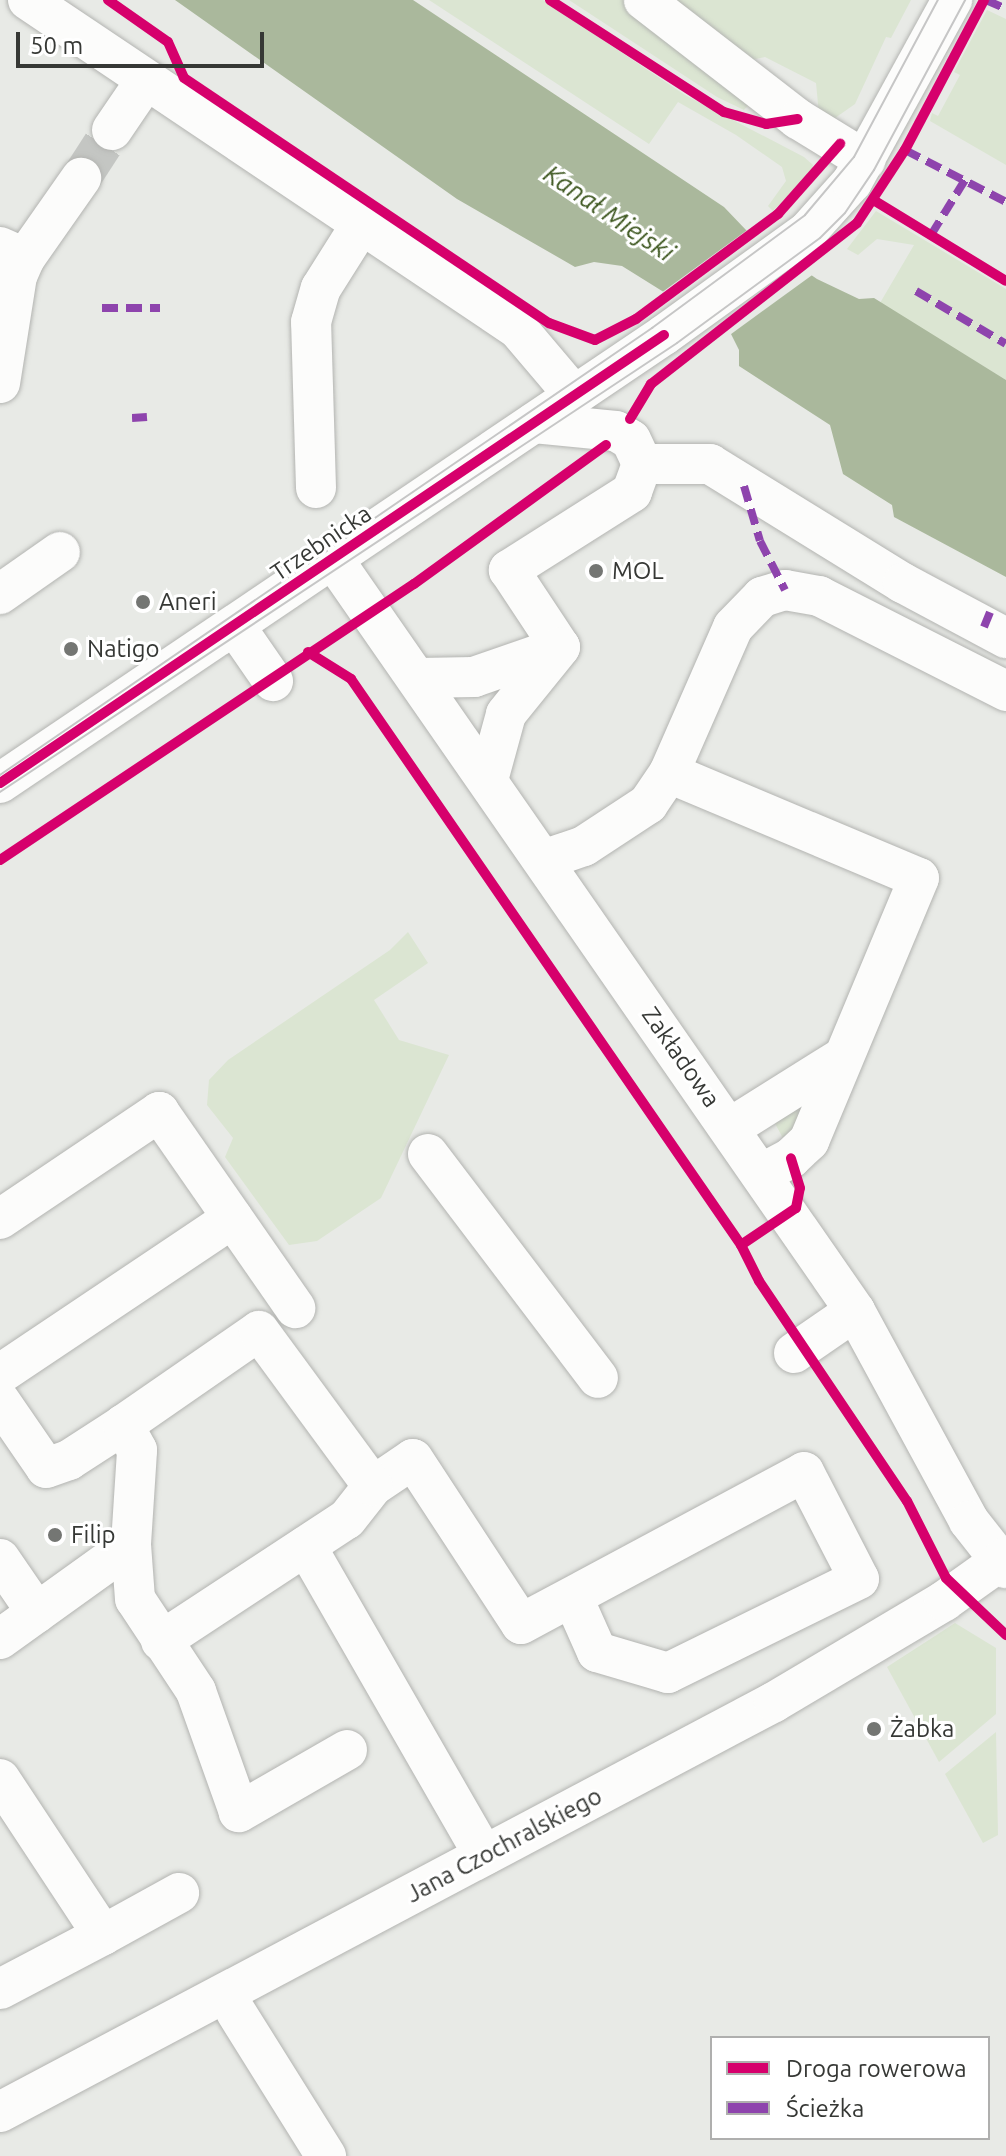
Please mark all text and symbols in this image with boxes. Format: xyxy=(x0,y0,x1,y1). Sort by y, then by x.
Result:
scale bar xyxy=(20,16,268,66)
text: 50 m xyxy=(30,32,83,59)
water label: Kanał Miejski xyxy=(538,158,680,268)
street label: Trzebnicka xyxy=(265,499,377,587)
place label: MOL xyxy=(612,557,664,585)
marker: MOL xyxy=(587,562,605,580)
place label: Aneri xyxy=(159,588,216,616)
marker: Aneri xyxy=(134,593,152,611)
place label: Natigo xyxy=(87,635,160,663)
marker: Natigo xyxy=(62,640,80,658)
street label: Zakładowa xyxy=(636,1001,726,1113)
place label: Filip xyxy=(71,1521,116,1549)
marker: Filip xyxy=(46,1526,64,1544)
place label: Żabka xyxy=(890,1715,954,1743)
marker: Żabka xyxy=(865,1720,883,1738)
street label: Jana Czochralskiego xyxy=(401,1781,607,1909)
legend xyxy=(710,2036,990,2140)
text: Droga rowerowa xyxy=(786,2055,967,2082)
text: Ścieżka xyxy=(786,2095,864,2122)

